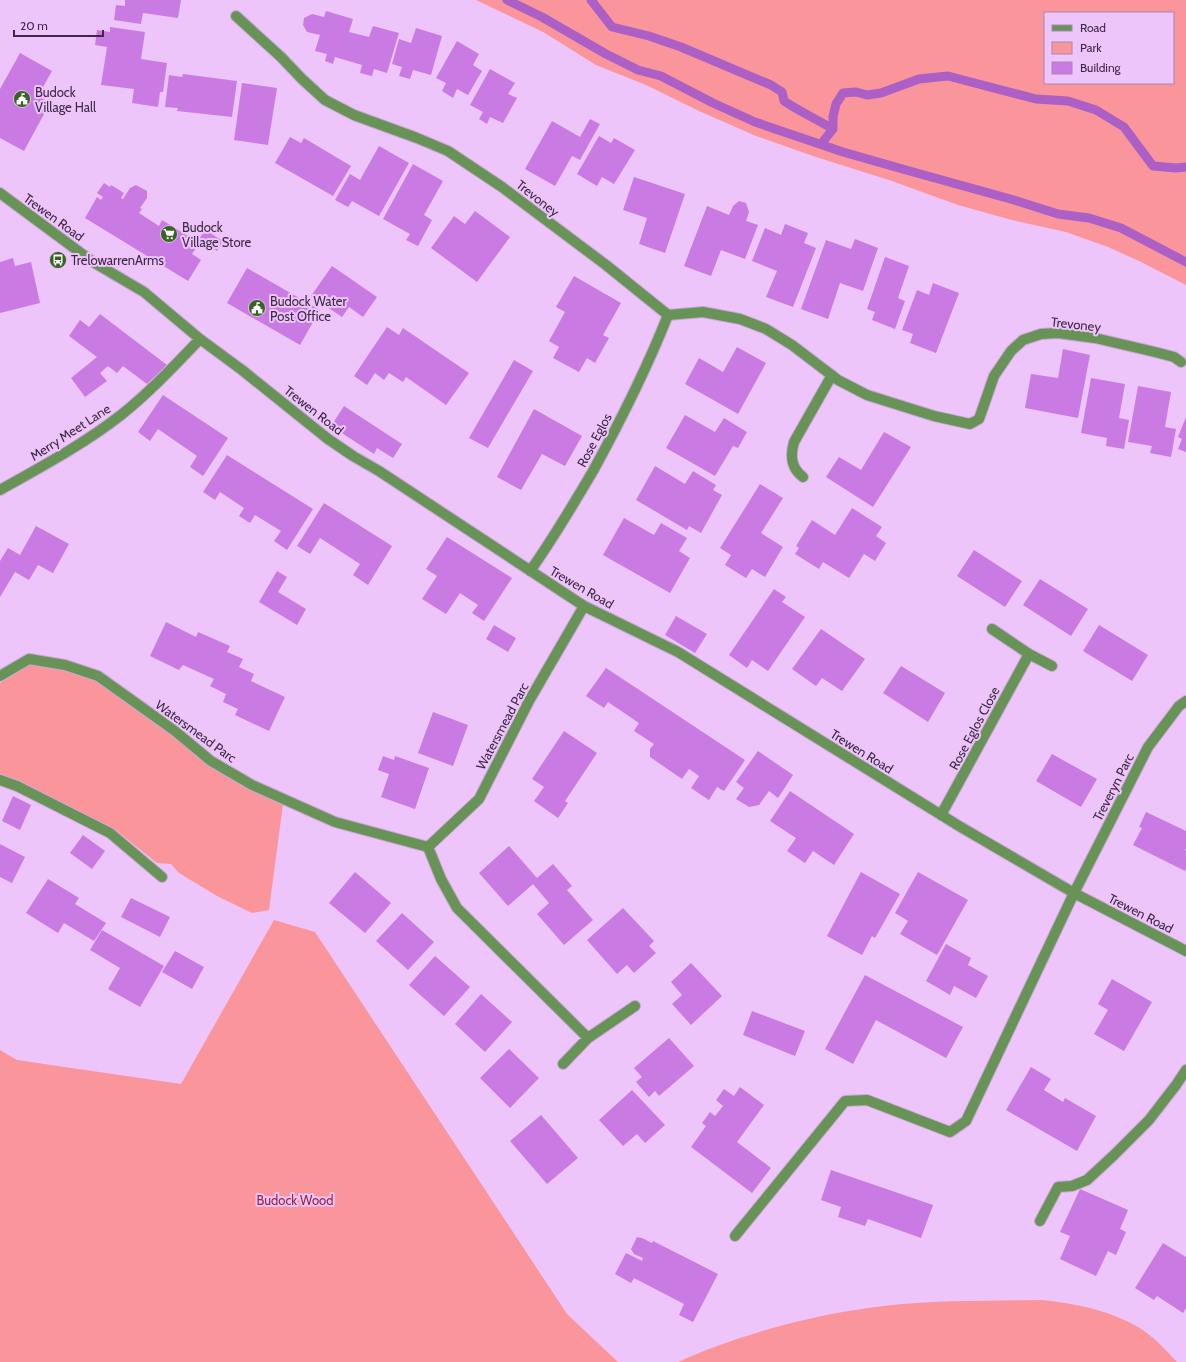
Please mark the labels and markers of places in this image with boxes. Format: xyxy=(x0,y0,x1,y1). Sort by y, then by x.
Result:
place label: Budock Village Hall xyxy=(35,84,96,115)
public building icon: Budock Village Hall xyxy=(12,89,32,109)
place label: Budock Village Store xyxy=(182,219,252,250)
supermarket icon: Budock Village Store xyxy=(159,224,179,244)
bus stop icon: TrelowarrenArms xyxy=(48,250,68,270)
place label: TrelowarrenArms xyxy=(71,252,164,268)
place label: Budock Water Post Office xyxy=(270,293,347,324)
public building icon: Budock Water Post Office xyxy=(247,298,267,318)

